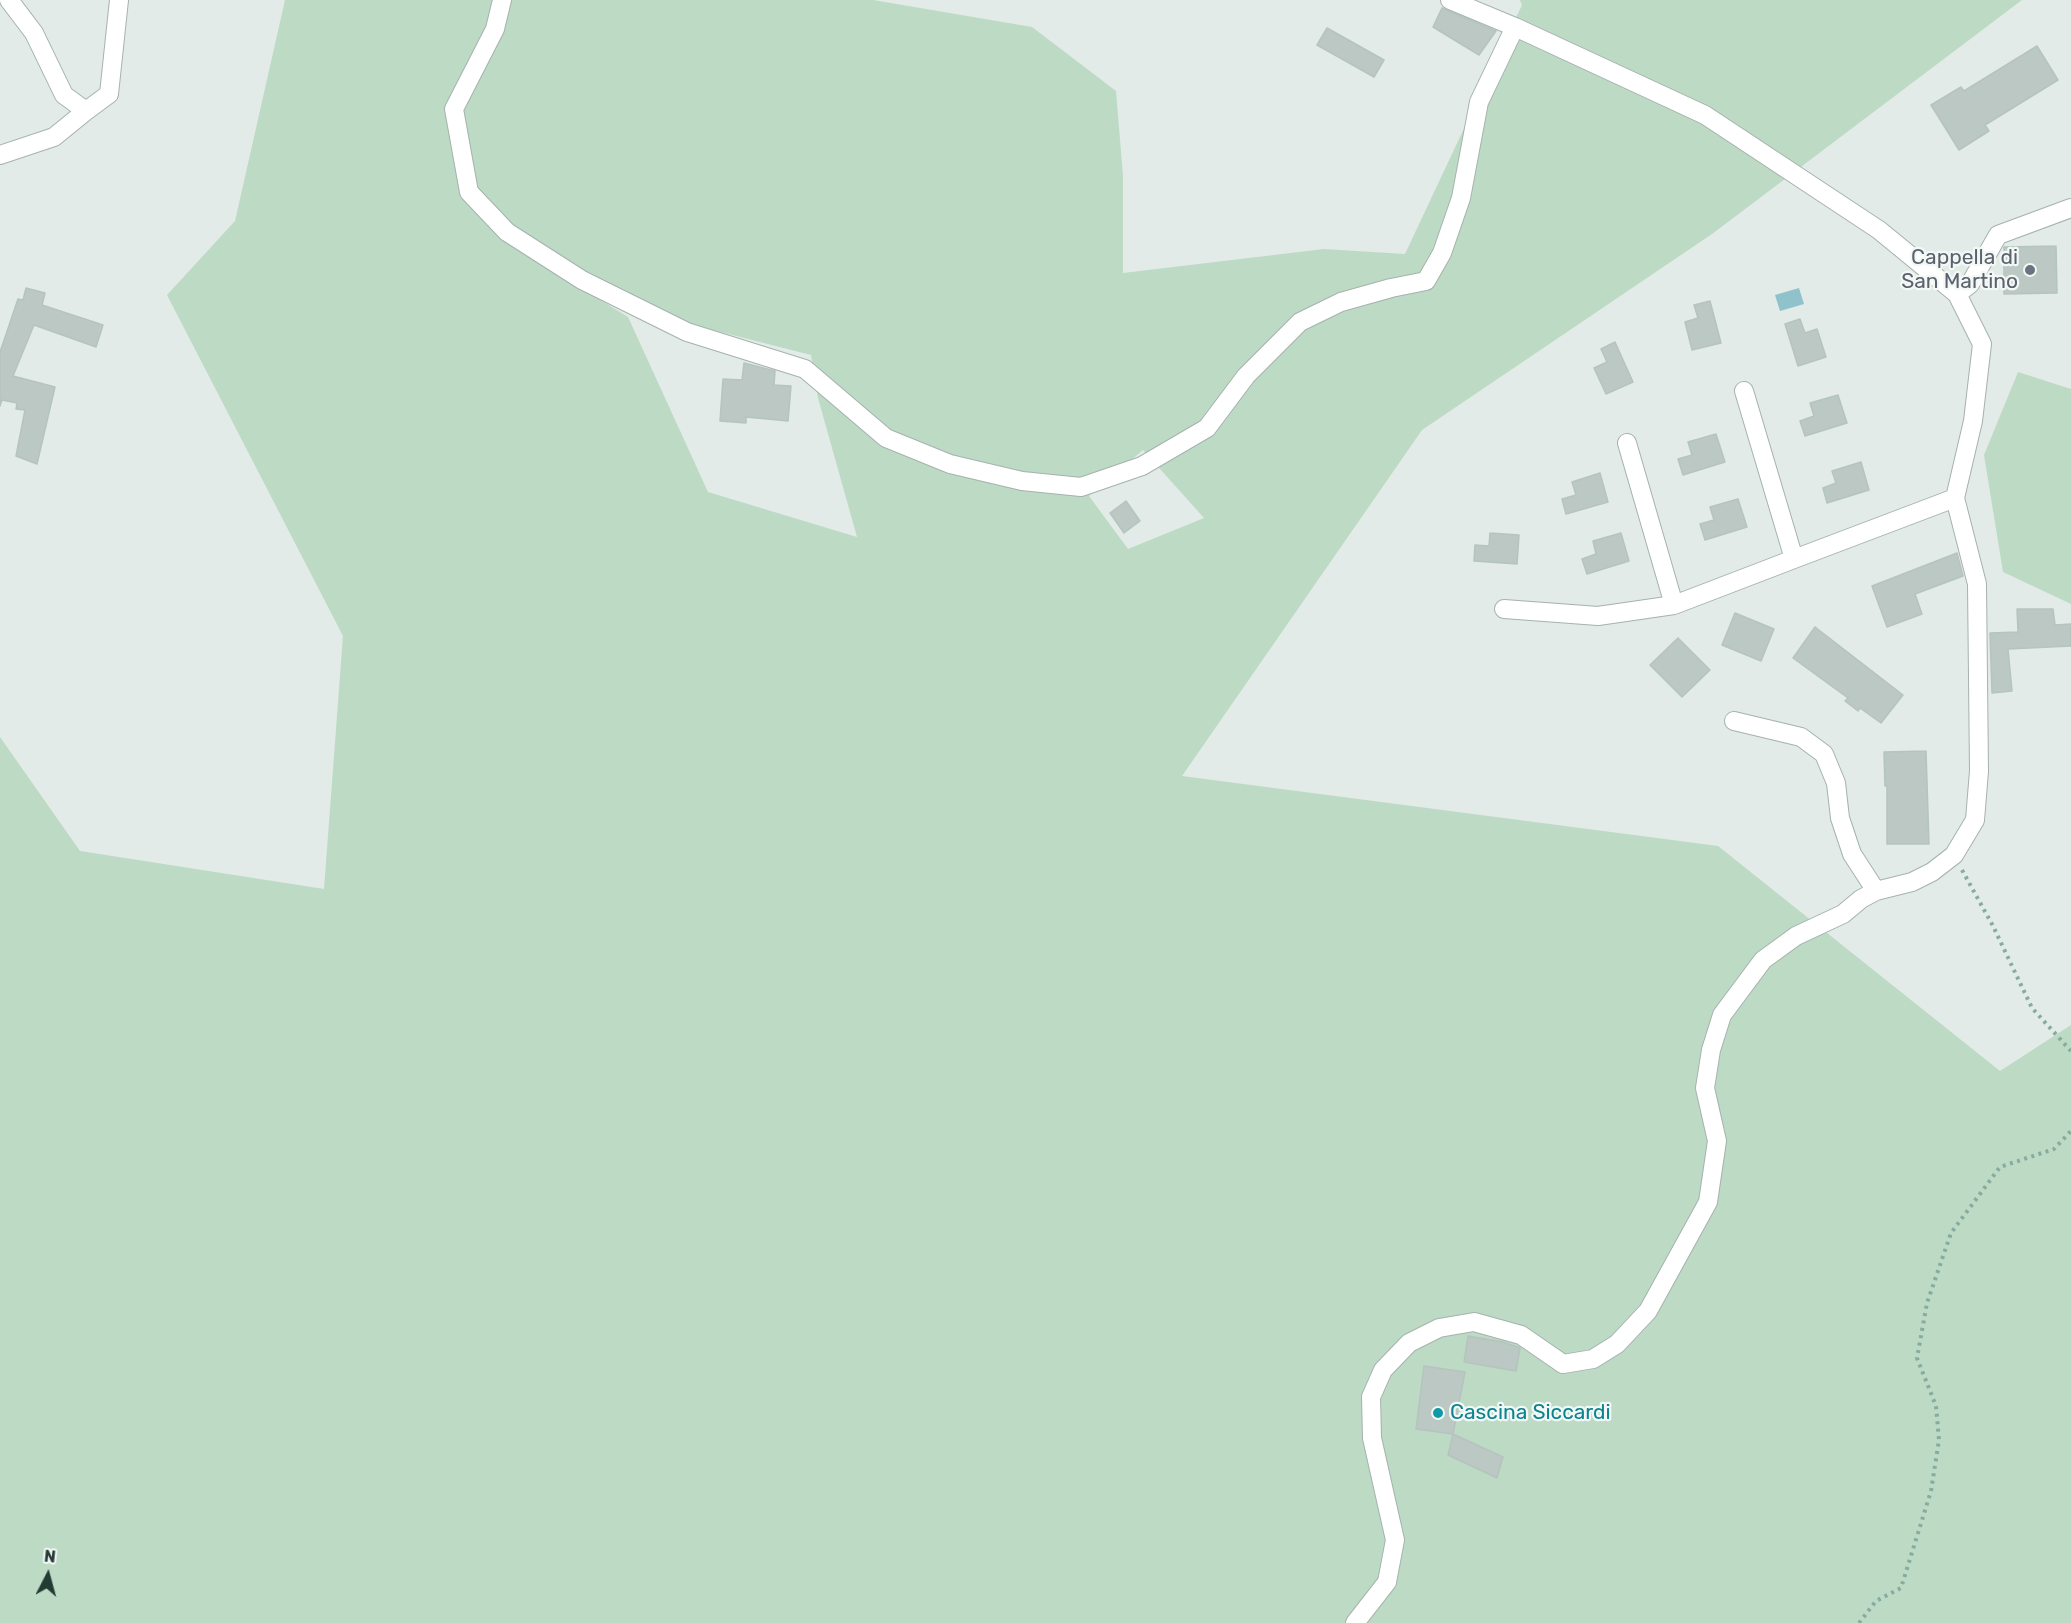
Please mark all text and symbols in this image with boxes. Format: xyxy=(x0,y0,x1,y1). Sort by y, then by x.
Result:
place label: Cappella di San Martino xyxy=(1901,245,2018,295)
marker: Cappella di San Martino xyxy=(2023,263,2037,277)
place label: Cascina Siccardi xyxy=(1450,1400,1611,1426)
marker: Cascina Siccardi xyxy=(1431,1406,1445,1420)
north arrow xyxy=(18,1545,78,1605)
text: N xyxy=(43,1547,57,1567)

